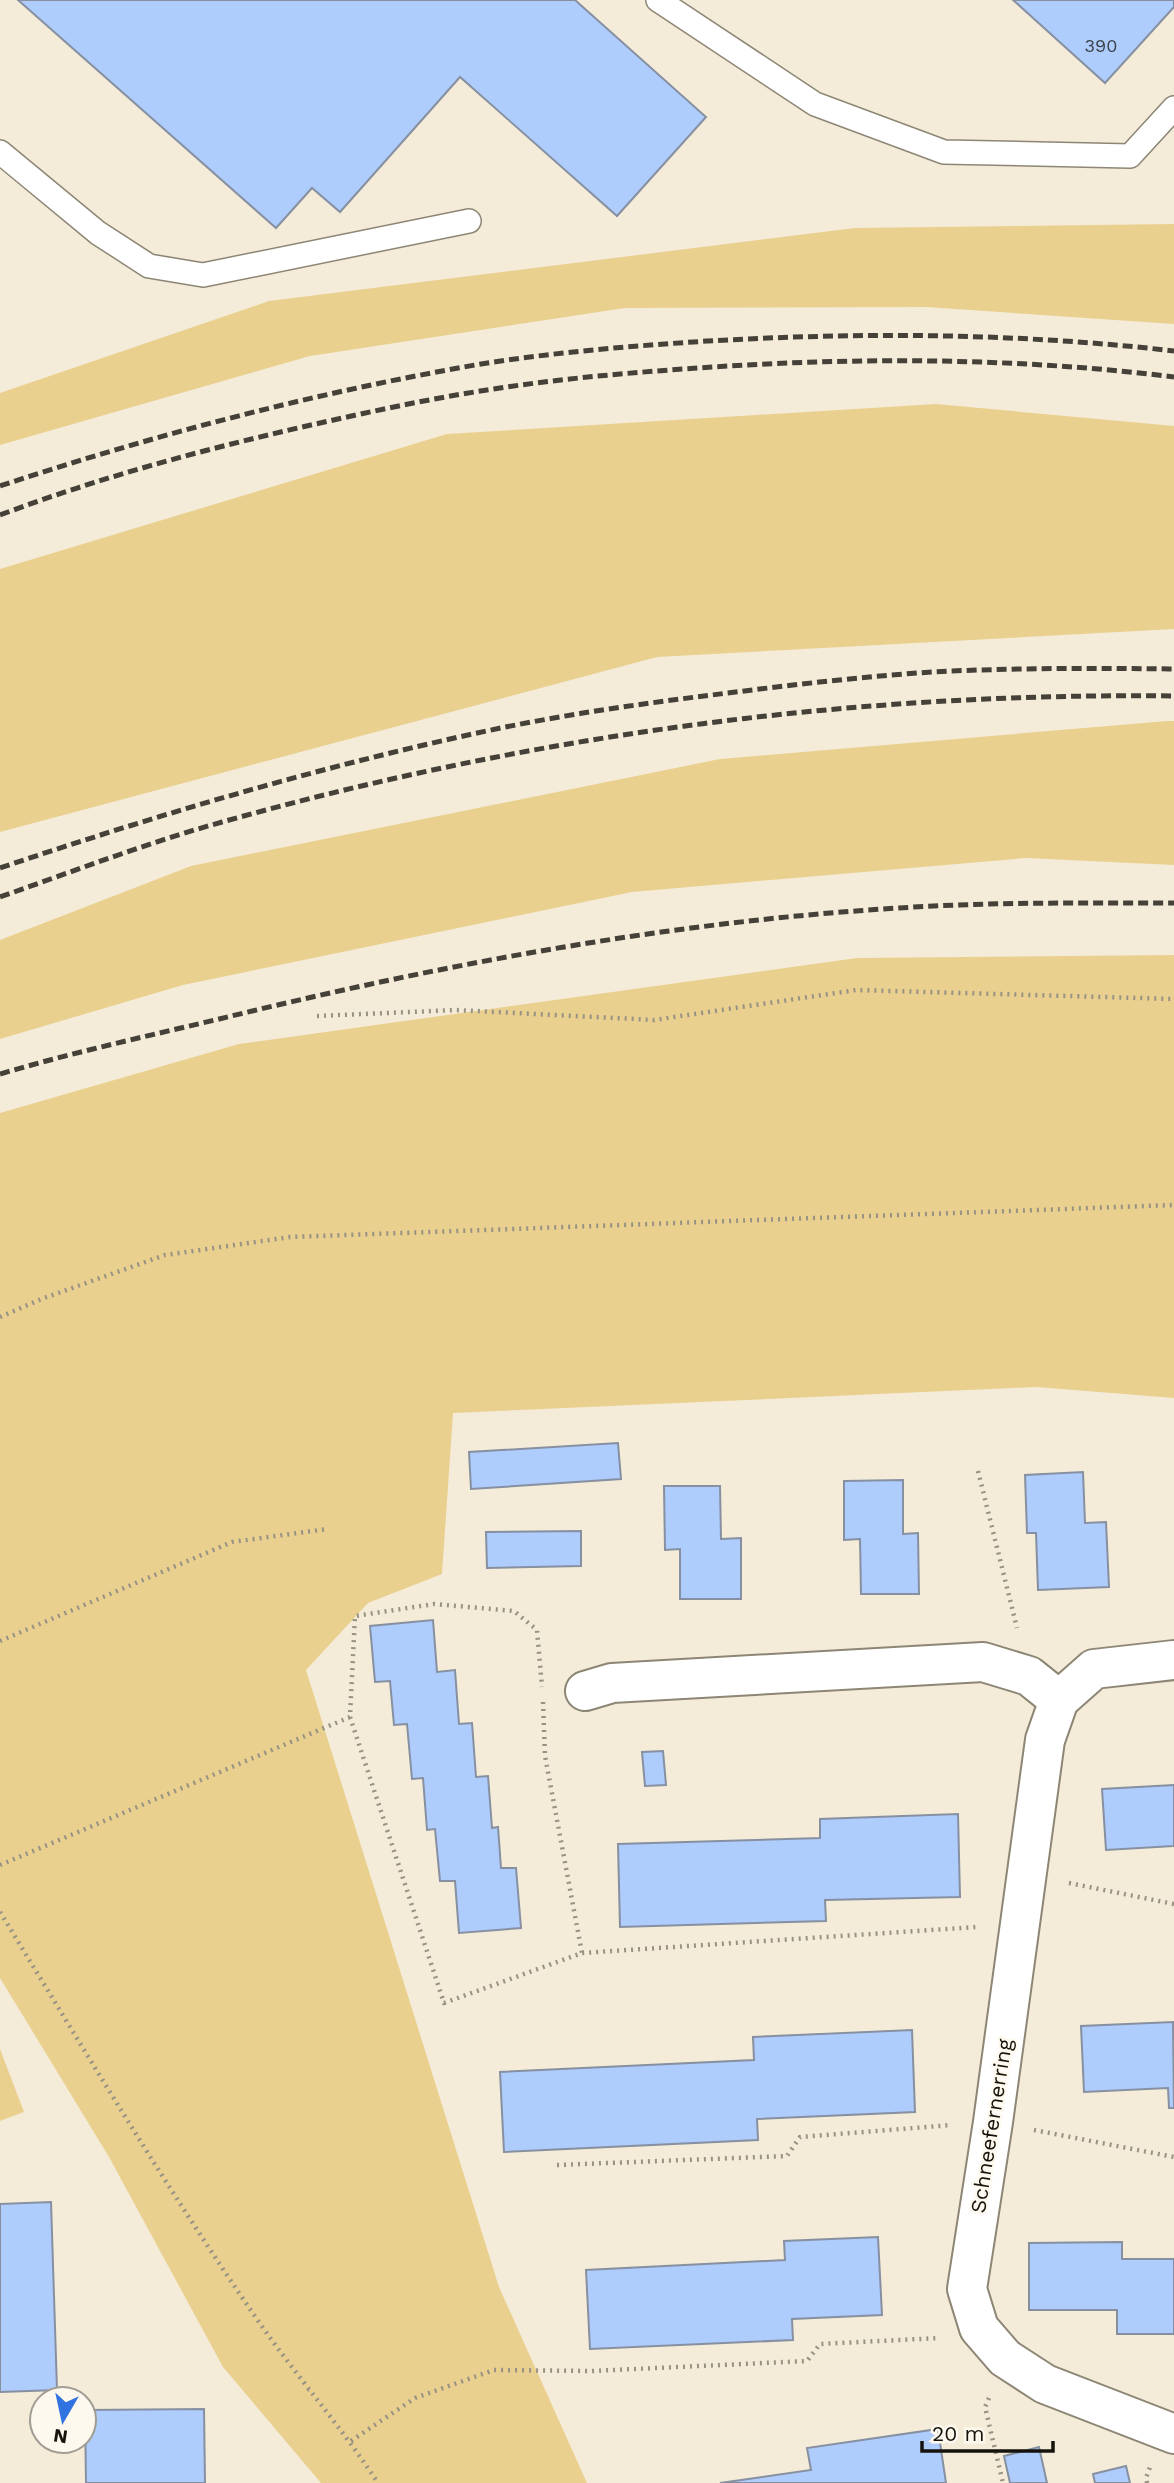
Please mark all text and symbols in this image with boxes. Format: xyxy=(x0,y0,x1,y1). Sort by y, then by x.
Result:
house number: 390 xyxy=(1085,35,1117,56)
street label: Schneefernerring xyxy=(965,2036,1017,2215)
north arrow xyxy=(28,2385,98,2455)
scale bar xyxy=(922,2410,1053,2454)
text: 20 m xyxy=(932,2421,984,2446)
text: N xyxy=(52,2424,69,2449)

